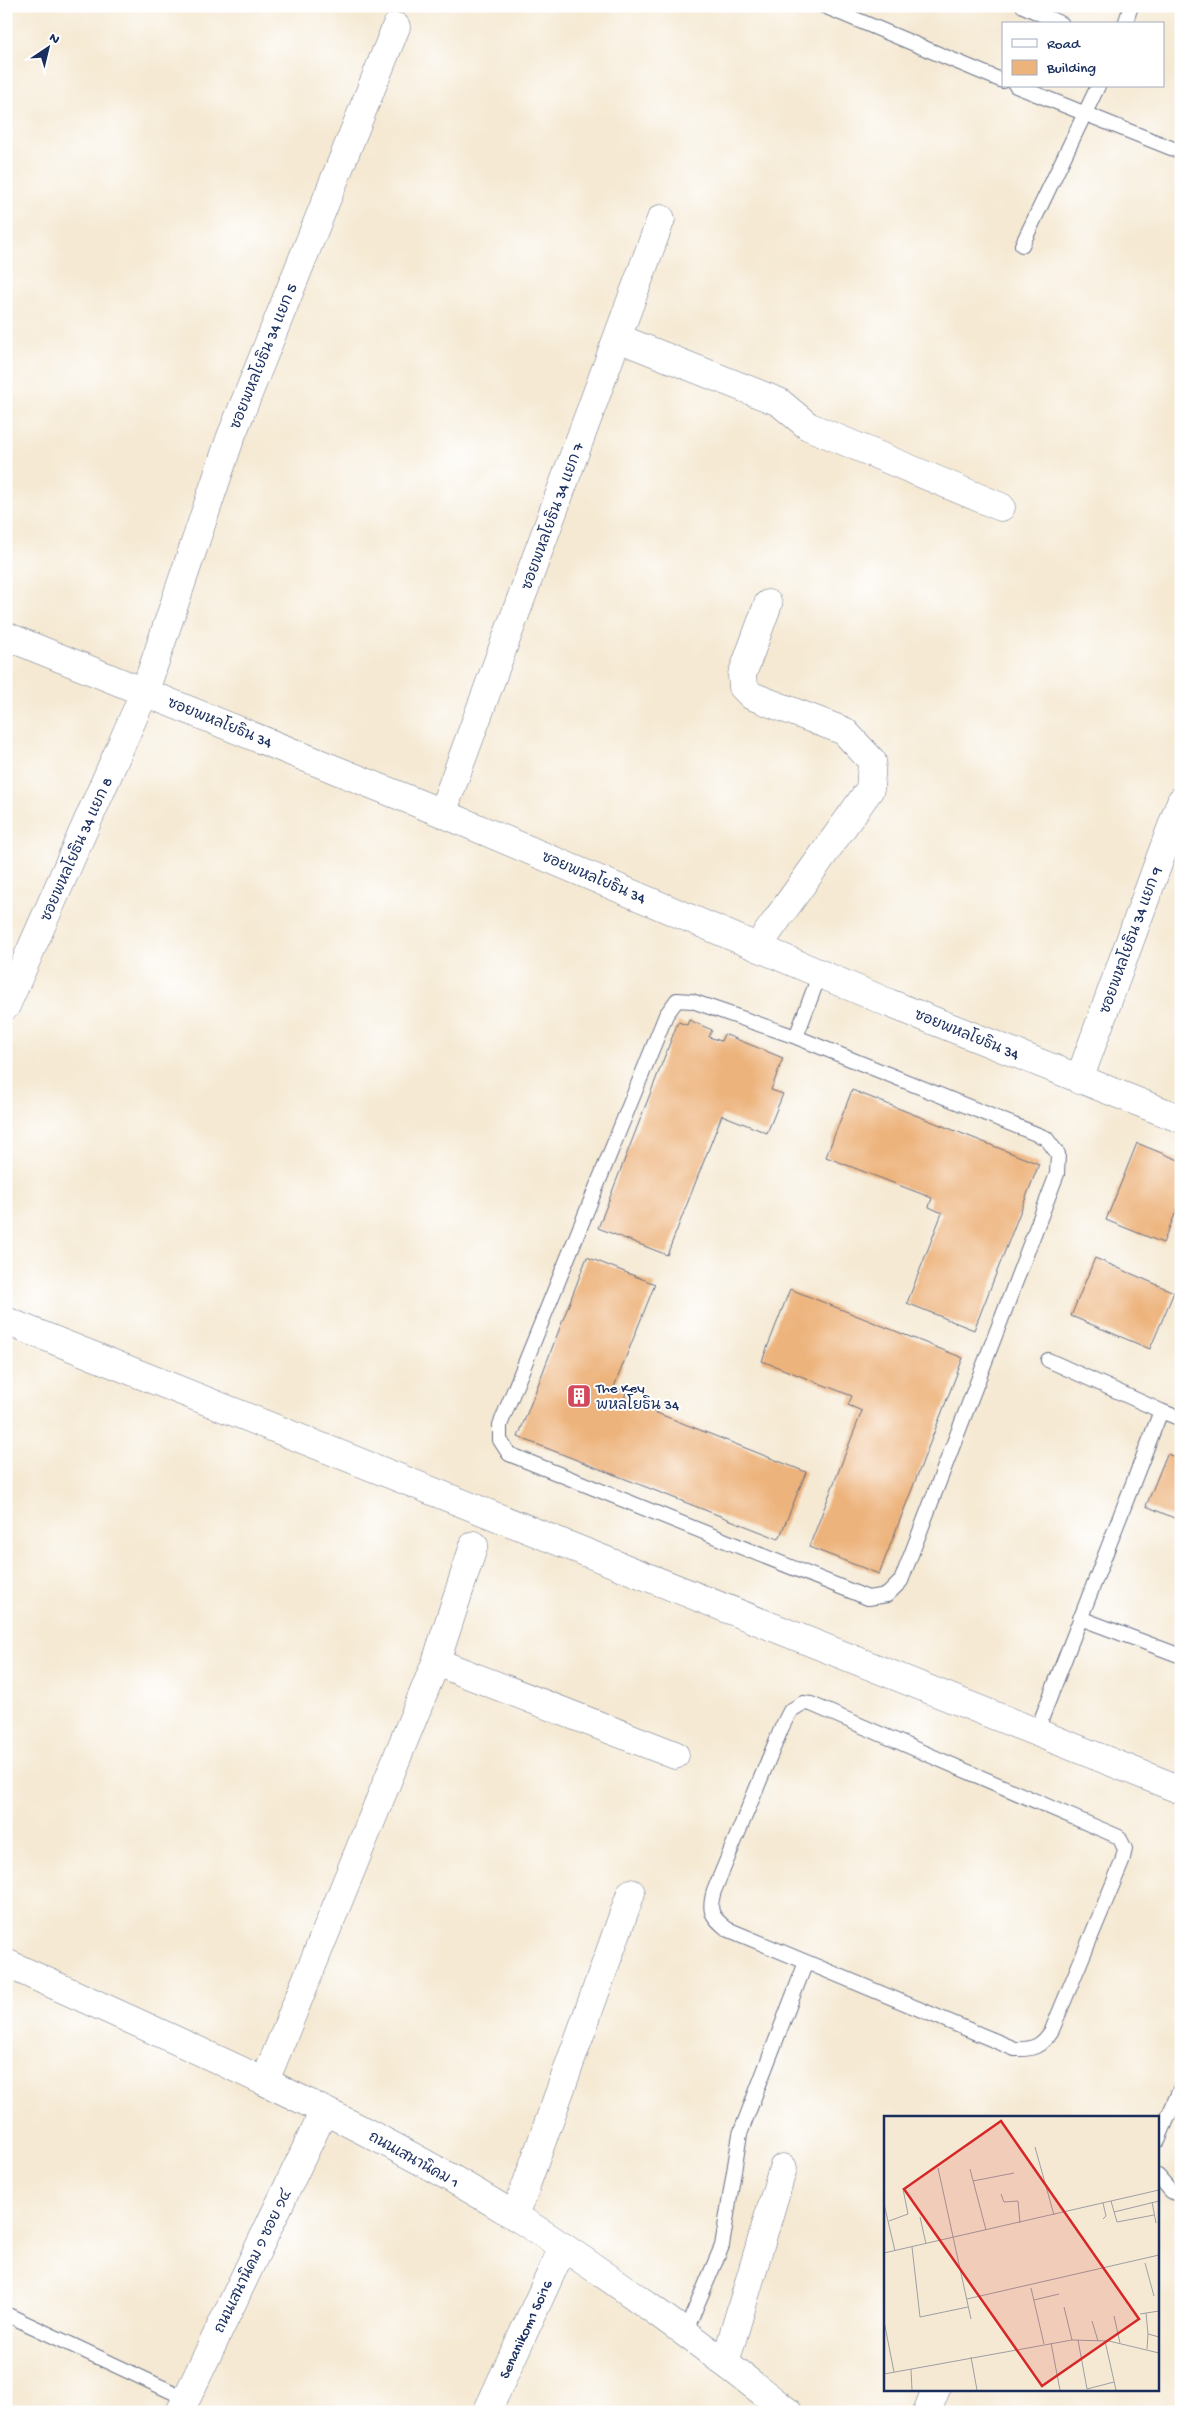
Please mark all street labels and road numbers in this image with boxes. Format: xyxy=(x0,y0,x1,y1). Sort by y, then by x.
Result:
street label: ซอยพหลโยธิน 34 แยก 5 xyxy=(225,280,302,432)
street label: ซอยพหลโยธิน 34 แยก 7 xyxy=(516,439,589,593)
street label: ซอยพหลโยธิน 34 xyxy=(164,692,275,753)
street label: ซอยพหลโยธิน 34 แยก 8 xyxy=(35,774,118,925)
street label: ซอยพหลโยธิน 34 xyxy=(538,846,649,909)
street label: ซอยพหลโยธิน 34 แยก 9 xyxy=(1094,863,1167,1017)
street label: ซอยพหลโยธิน 34 xyxy=(911,1004,1022,1065)
street label: ถนนเสนานิคม 1 xyxy=(365,2127,462,2193)
street label: ถนนเสนานิคม ๑ ซอย ๑๔ xyxy=(209,2186,297,2336)
street label: Senanikom1 Soi16 xyxy=(496,2277,558,2382)

